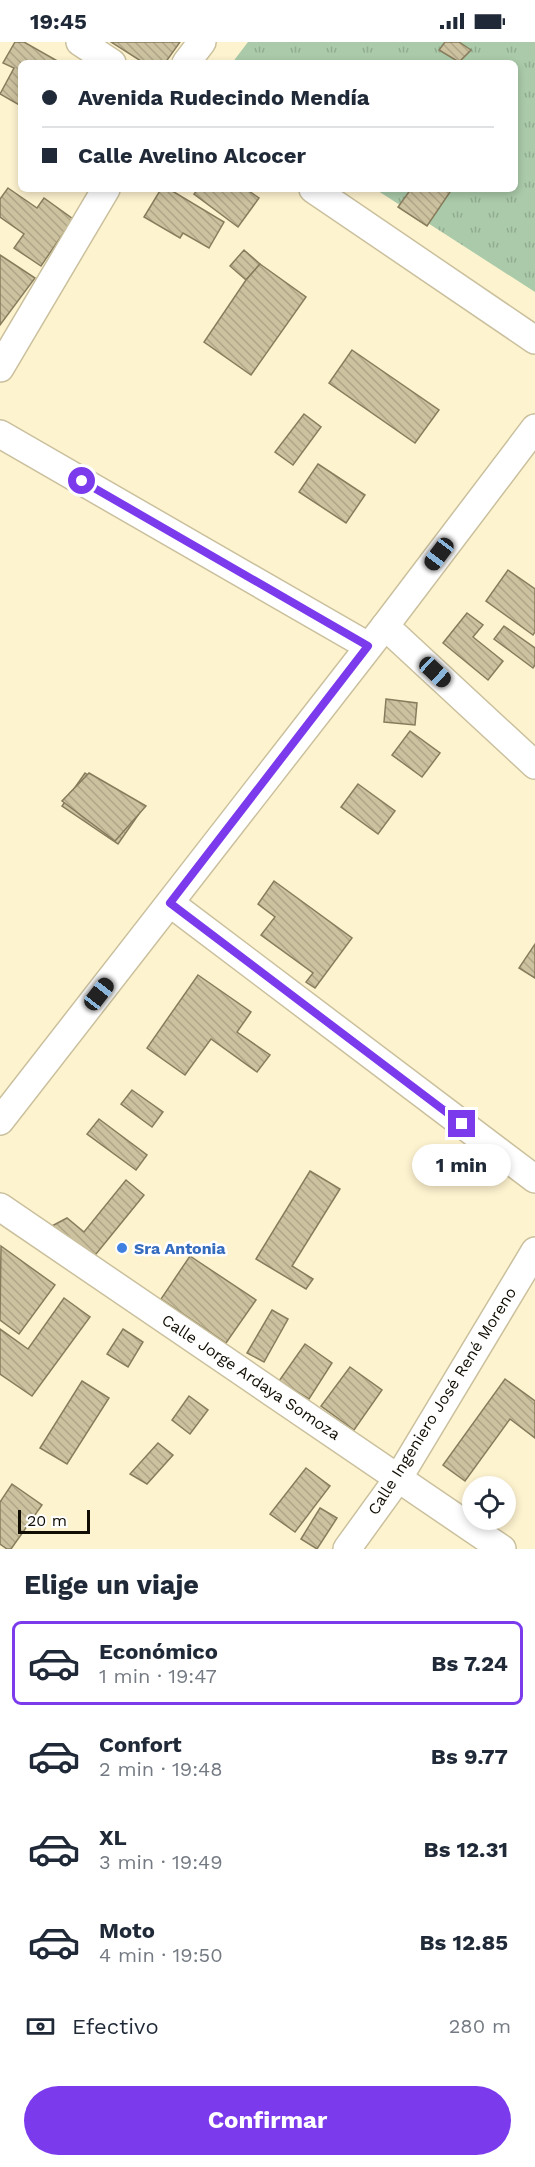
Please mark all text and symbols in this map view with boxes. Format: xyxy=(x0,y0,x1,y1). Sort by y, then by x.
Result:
text: 19:45 xyxy=(30,9,87,34)
text: Avenida Rudecindo Mendía xyxy=(78,85,370,110)
text: Calle Avelino Alcocer xyxy=(78,143,306,168)
route start xyxy=(68,467,95,494)
car xyxy=(421,534,457,574)
car xyxy=(416,653,454,691)
car xyxy=(81,974,117,1014)
route end xyxy=(448,1110,475,1137)
callout: 1 min xyxy=(412,1145,512,1187)
text: 1 min xyxy=(436,1153,487,1177)
place label: Sra Antonia xyxy=(134,1239,226,1258)
marker: Sra Antonia xyxy=(115,1241,129,1255)
street label: Calle Ingeniero José René Moreno xyxy=(364,1284,520,1518)
street label: Calle Jorge Ardaya Somoza xyxy=(158,1310,344,1444)
map controls xyxy=(462,1476,516,1530)
button: locate xyxy=(462,1476,516,1530)
scale bar xyxy=(18,1507,90,1534)
text: 20 m xyxy=(27,1511,67,1530)
text: Elige un viaje xyxy=(24,1569,199,1601)
icon: car xyxy=(27,1636,81,1690)
text: Económico xyxy=(99,1639,218,1664)
text: Bs 7.24 xyxy=(431,1651,508,1676)
text: 1 min · 19:47 xyxy=(99,1664,217,1688)
icon: car xyxy=(27,1729,81,1783)
text: Confort xyxy=(99,1732,182,1757)
text: Bs 9.77 xyxy=(431,1744,508,1769)
text: 2 min · 19:48 xyxy=(99,1757,223,1781)
icon: car xyxy=(27,1822,81,1876)
text: XL xyxy=(99,1825,127,1850)
text: Bs 12.31 xyxy=(424,1837,508,1862)
text: 3 min · 19:49 xyxy=(99,1850,223,1874)
icon: car xyxy=(27,1915,81,1969)
text: Moto xyxy=(99,1918,155,1943)
text: Bs 12.85 xyxy=(420,1930,508,1955)
text: 4 min · 19:50 xyxy=(99,1943,223,1967)
icon: cash xyxy=(24,2010,57,2043)
text: Efectivo xyxy=(72,2014,159,2039)
text: 280 m xyxy=(449,2014,511,2038)
button: Confirmar xyxy=(24,2086,511,2155)

